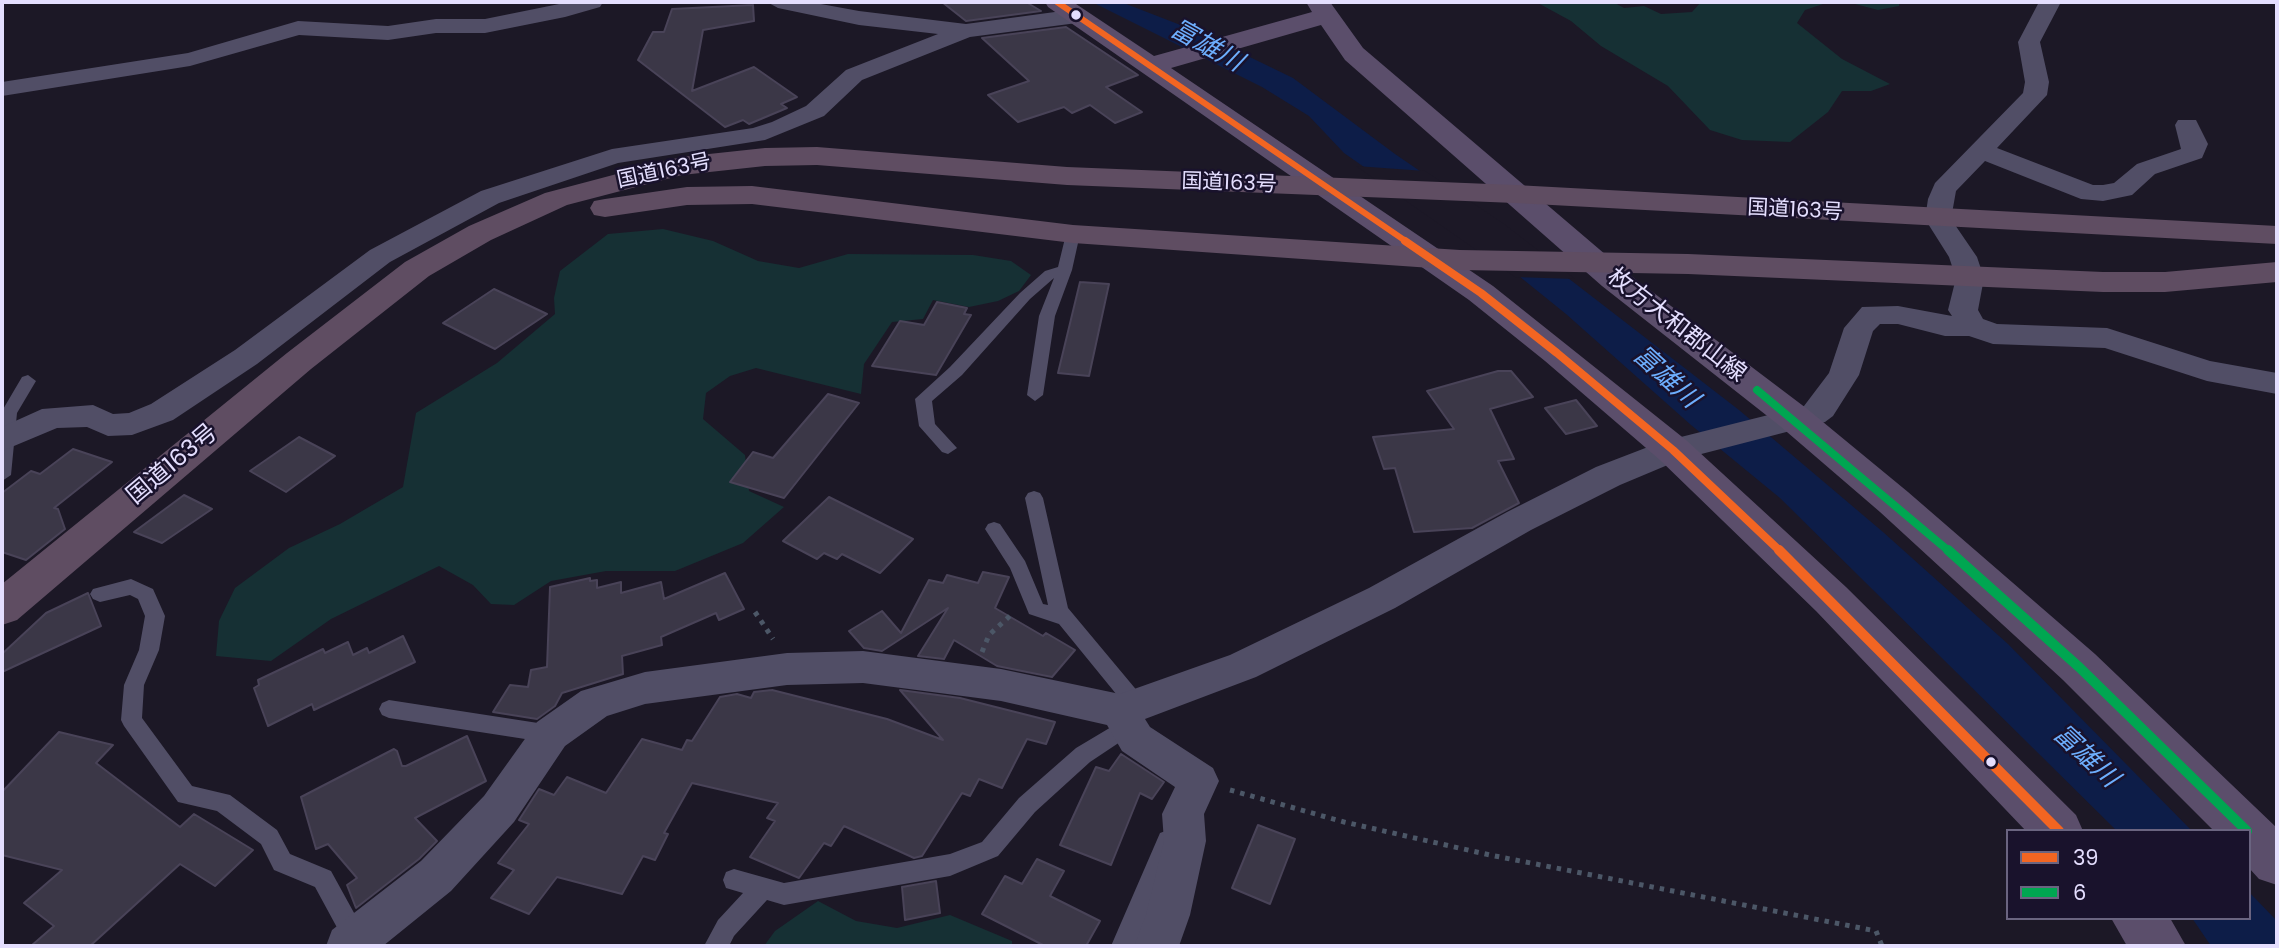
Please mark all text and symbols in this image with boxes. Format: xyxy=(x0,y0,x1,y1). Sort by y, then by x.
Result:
unlabelled marker xyxy=(1069,8,1083,22)
water label: 富雄川 xyxy=(1164,14,1248,80)
street label: 国道163号 xyxy=(615,150,713,194)
street label: 国道163号 xyxy=(1181,170,1277,198)
street label: 国道163号 xyxy=(1747,196,1843,226)
street label: 枚方大和郡山線 xyxy=(1601,263,1751,389)
water label: 富雄川 xyxy=(1626,340,1704,416)
street label: 国道163号 xyxy=(122,419,224,511)
water label: 富雄川 xyxy=(2046,719,2124,795)
unlabelled marker xyxy=(1984,755,1998,769)
legend xyxy=(2006,829,2251,920)
text: 39 xyxy=(2073,843,2099,872)
text: 6 xyxy=(2073,878,2086,907)

